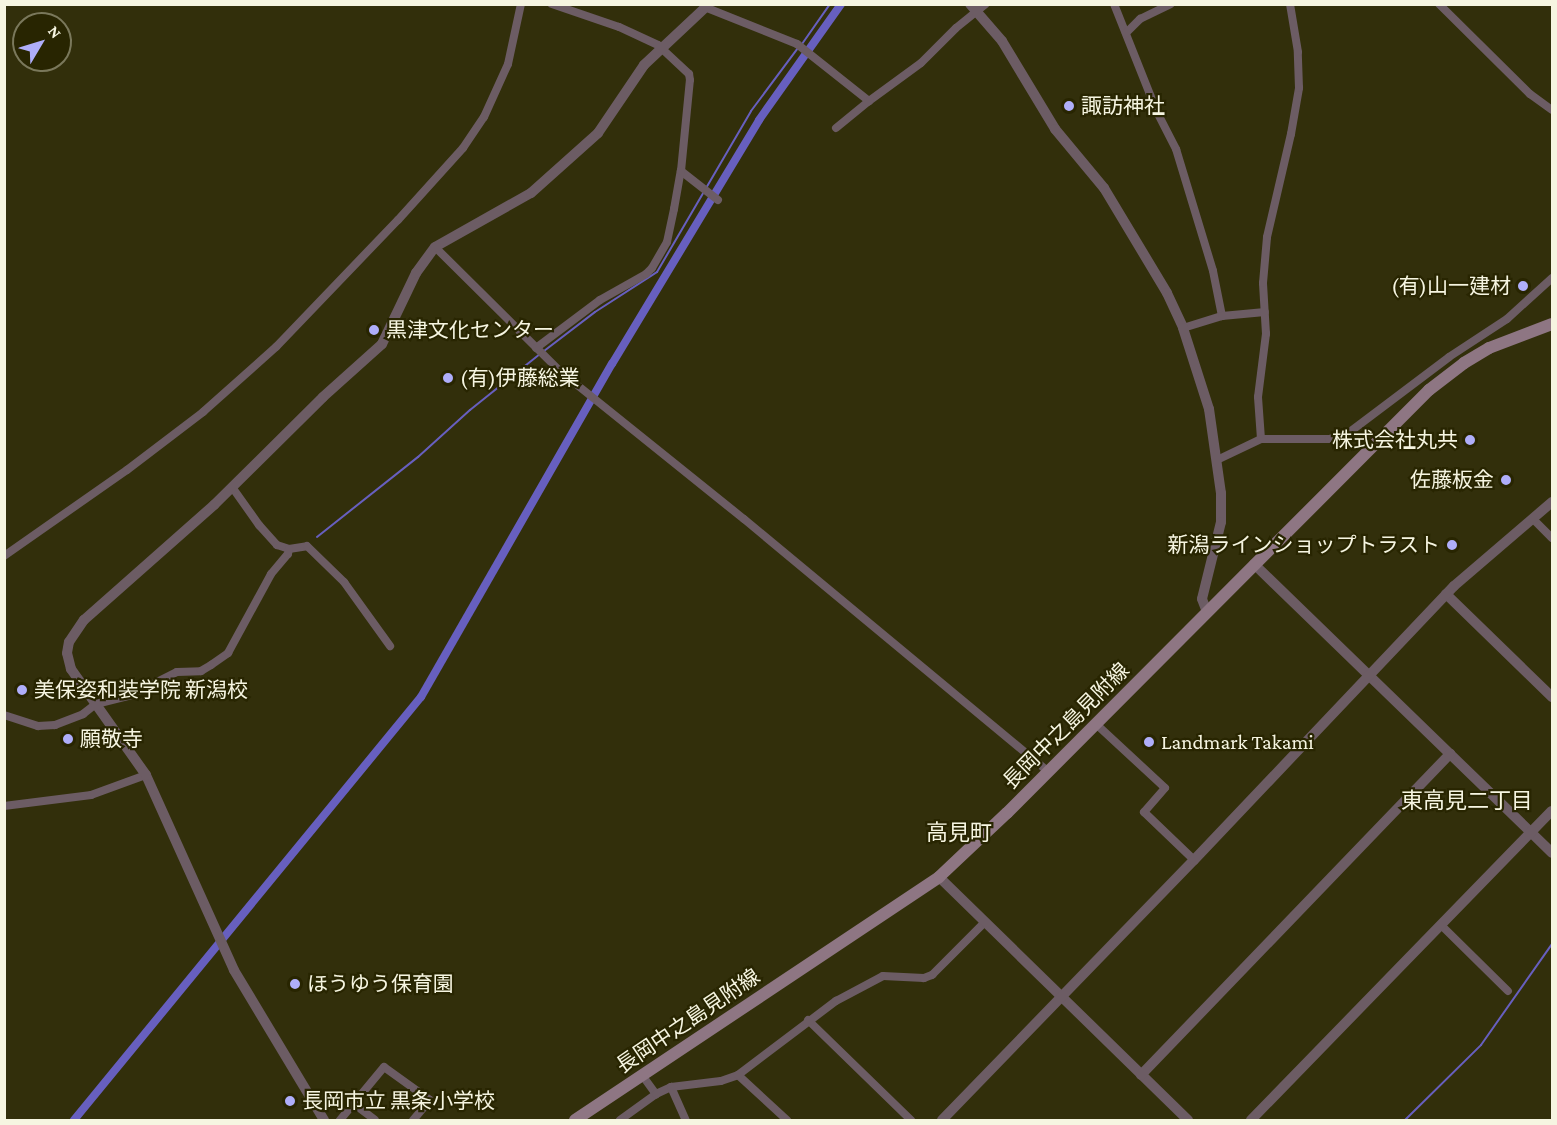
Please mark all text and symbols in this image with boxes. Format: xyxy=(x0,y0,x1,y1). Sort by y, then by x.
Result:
north arrow xyxy=(12,12,72,72)
text: N xyxy=(45,22,65,41)
place label: 諏訪神社 xyxy=(1081,93,1165,119)
marker: 諏訪神社 xyxy=(1062,99,1076,113)
place label: (有)山一建材 xyxy=(1391,273,1511,299)
marker: (有)山一建材 xyxy=(1516,279,1530,293)
place label: 黒津文化センター xyxy=(386,317,554,343)
marker: 黒津文化センター xyxy=(367,323,381,337)
place label: (有)伊藤総業 xyxy=(460,365,580,391)
marker: (有)伊藤総業 xyxy=(441,371,455,385)
place label: 株式会社丸共 xyxy=(1332,427,1458,453)
marker: 株式会社丸共 xyxy=(1463,433,1477,447)
place label: 佐藤板金 xyxy=(1410,467,1494,493)
marker: 佐藤板金 xyxy=(1499,473,1513,487)
place label: 新潟ラインショップトラスト xyxy=(1167,532,1440,558)
marker: 新潟ラインショップトラスト xyxy=(1445,538,1459,552)
street label: 長岡中之島見附線 xyxy=(998,658,1134,794)
place label: 美保姿和装学院 新潟校 xyxy=(34,677,248,703)
marker: 美保姿和装学院 新潟校 xyxy=(15,683,29,697)
place label: 願敬寺 xyxy=(80,726,143,752)
place label: Landmark Takami xyxy=(1161,729,1314,755)
marker: 願敬寺 xyxy=(61,732,75,746)
marker: Landmark Takami xyxy=(1142,735,1156,749)
district label: 東高見二丁目 xyxy=(1401,788,1533,814)
district label: 高見町 xyxy=(926,820,992,846)
street label: 長岡中之島見附線 xyxy=(611,964,765,1078)
place label: ほうゆう保育園 xyxy=(307,971,454,997)
marker: ほうゆう保育園 xyxy=(288,977,302,991)
place label: 長岡市立 黒条小学校 xyxy=(302,1088,495,1114)
marker: 長岡市立 黒条小学校 xyxy=(283,1094,297,1108)

